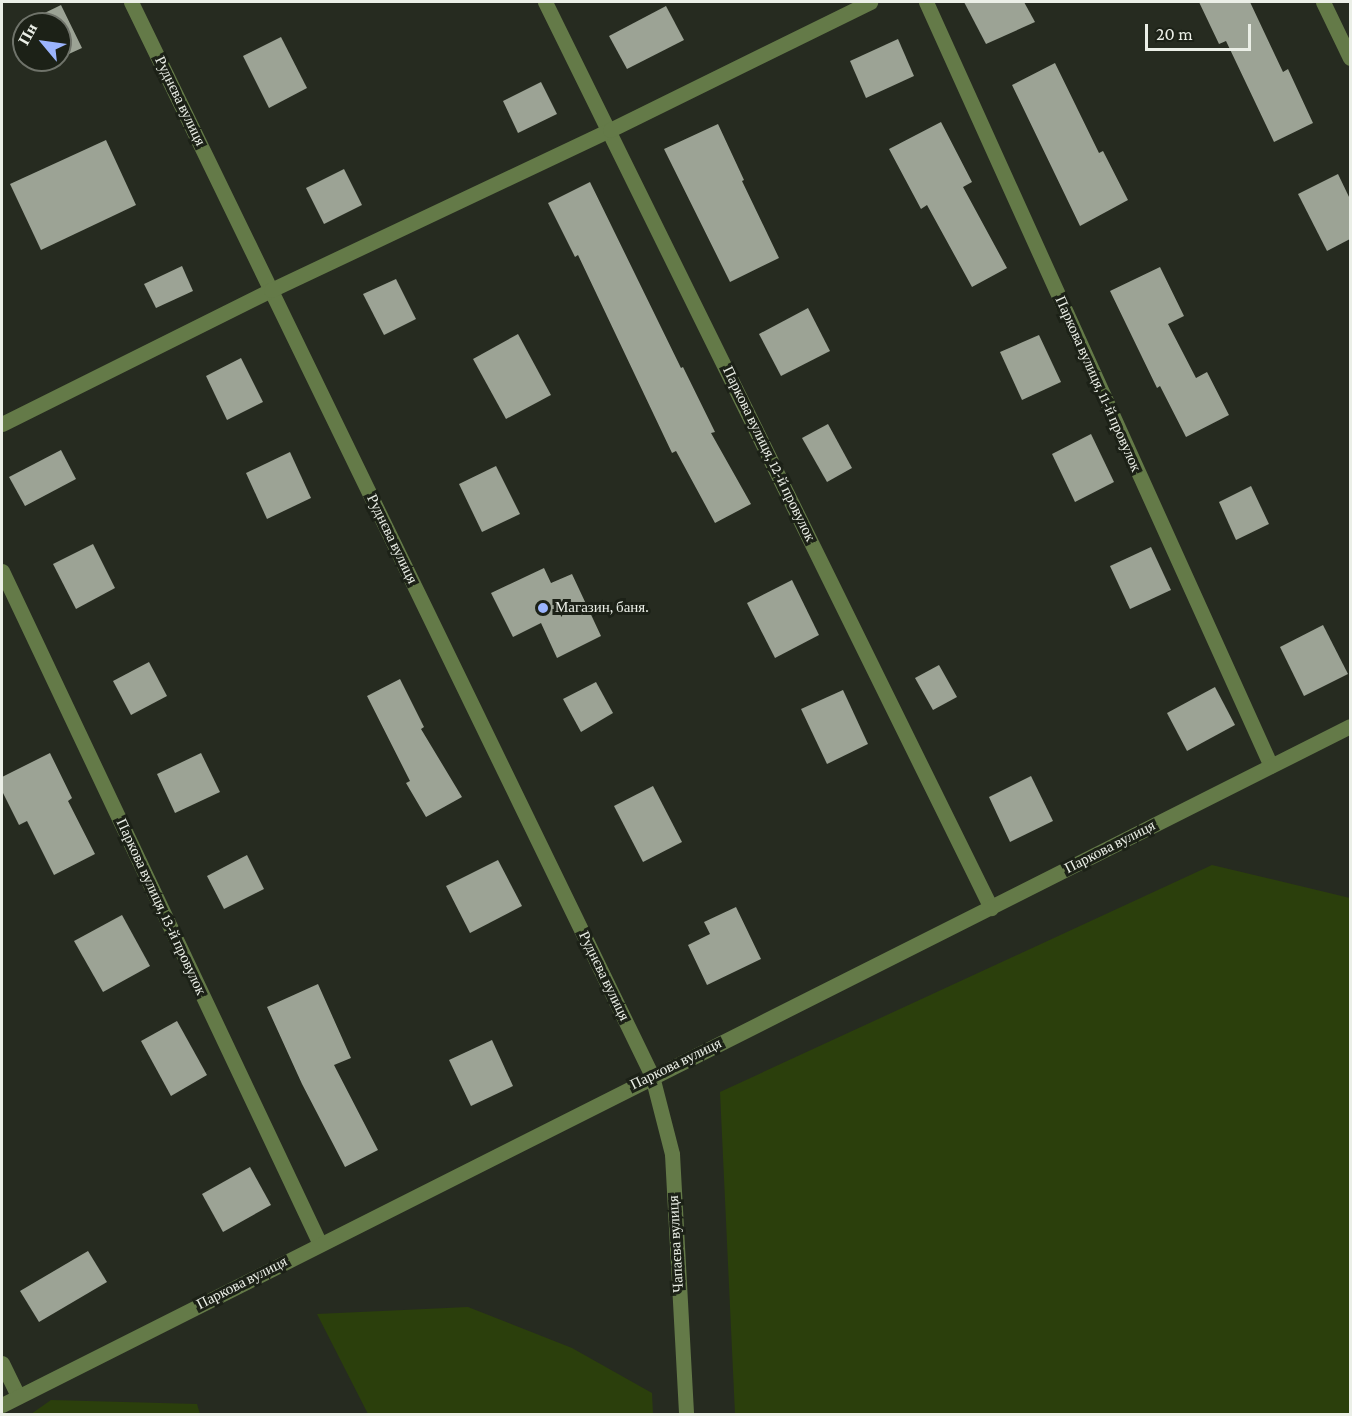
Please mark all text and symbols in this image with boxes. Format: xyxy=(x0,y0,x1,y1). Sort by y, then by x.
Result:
north arrow xyxy=(12,12,72,72)
scale bar xyxy=(1148,12,1254,50)
text: Пн xyxy=(15,20,40,48)
text: 20 m xyxy=(1156,24,1193,44)
street label: Руднєва вулиця xyxy=(151,53,209,149)
street label: Паркова вулиця, 11-й провулок xyxy=(1051,293,1145,475)
street label: Паркова вулиця, 12-й провулок xyxy=(719,363,819,545)
street label: Руднєва вулиця xyxy=(363,491,421,587)
place label: Магазин, баня. xyxy=(555,599,649,617)
marker: Магазин, баня. xyxy=(536,601,550,615)
street label: Паркова вулиця, 13-й провулок xyxy=(112,816,210,998)
street label: Паркова вулиця xyxy=(1062,816,1158,878)
street label: Руднєва вулиця xyxy=(575,928,633,1024)
street label: Паркова вулиця xyxy=(627,1034,725,1094)
street label: Чапаєва вулиця xyxy=(664,1195,688,1293)
street label: Паркова вулиця xyxy=(194,1252,290,1314)

